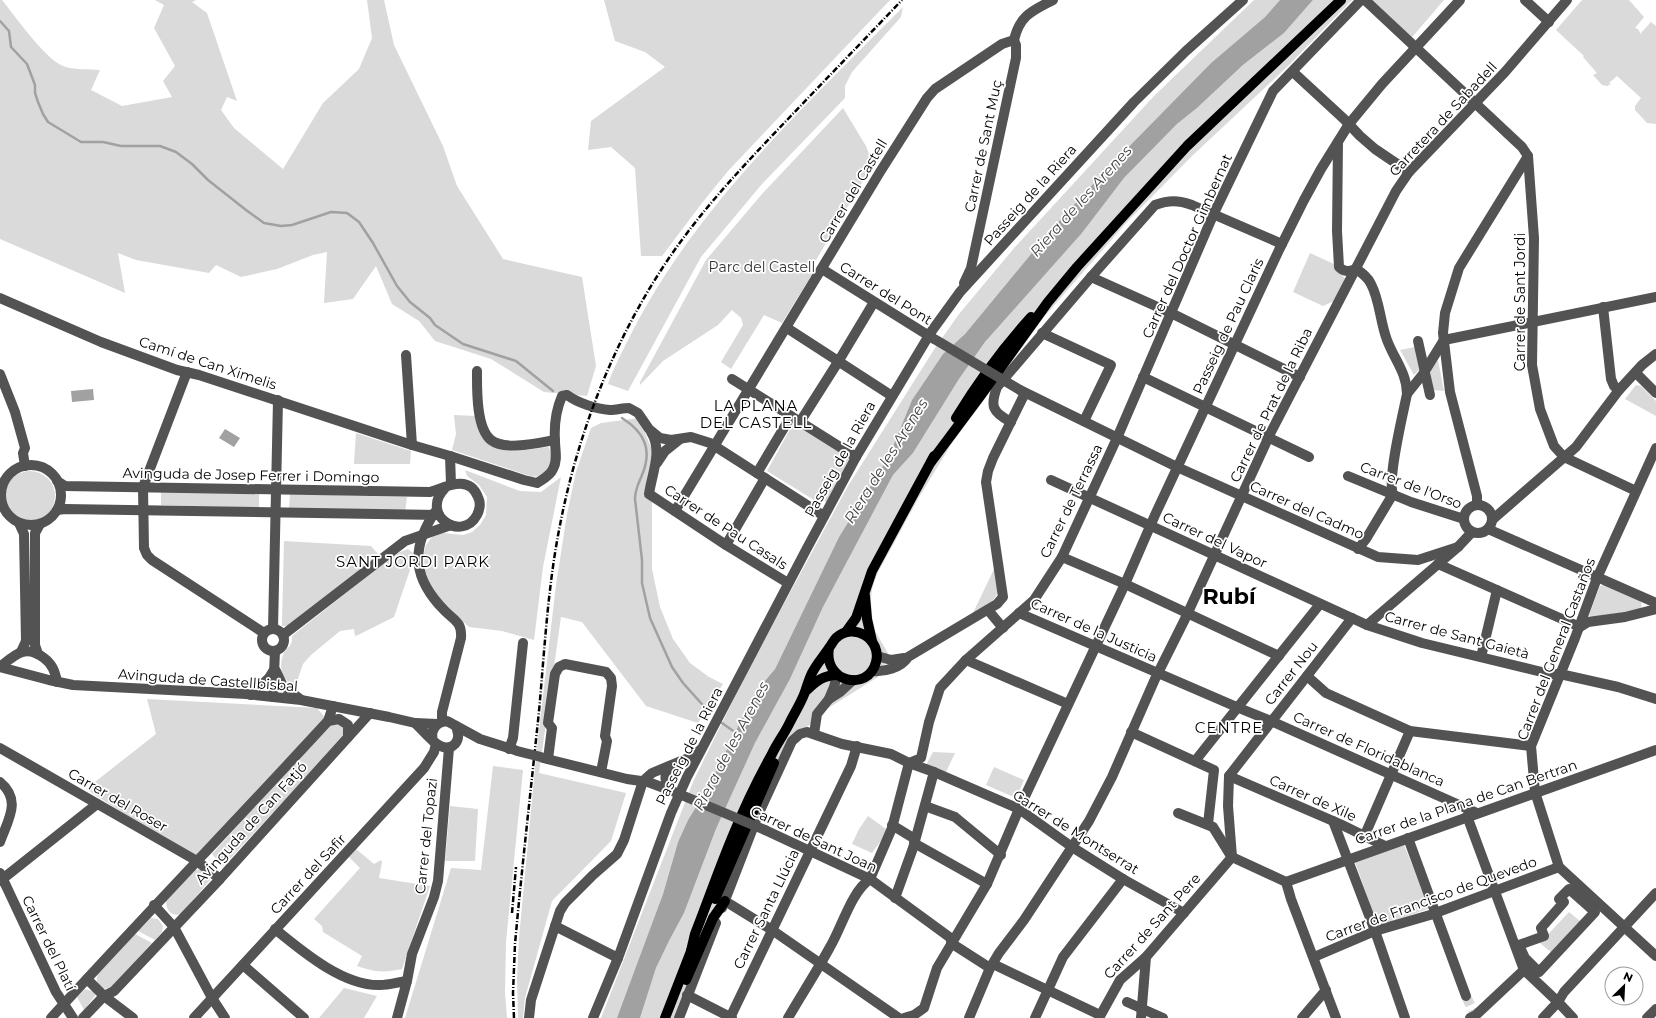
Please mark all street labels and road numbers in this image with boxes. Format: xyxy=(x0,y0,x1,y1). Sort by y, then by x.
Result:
street label: Carretera de Sabadell xyxy=(1385,58,1501,180)
street label: Carrer de Sant Muç xyxy=(960,78,1006,214)
street label: Carrer del Castell xyxy=(815,136,891,246)
street label: Passeig de la Riera xyxy=(980,141,1080,249)
street label: Carrer del Doctor Gimbernat xyxy=(1138,151,1236,341)
street label: Carrer de Sant Jordi xyxy=(1511,233,1529,371)
street label: Passeig de Pau Claris xyxy=(1189,255,1268,397)
street label: Carrer del Pont xyxy=(836,257,936,329)
street label: Carrer de Prat de la Riba xyxy=(1226,325,1316,485)
street label: Camí de Can Ximelis xyxy=(137,332,279,394)
street label: Passeig de la Riera xyxy=(801,398,879,520)
street label: Carrer de Terrassa xyxy=(1036,441,1106,561)
street label: Carrer de l'Orso xyxy=(1358,457,1465,513)
street label: Avinguda de Josep Ferrer i Domingo xyxy=(122,464,380,486)
street label: Carrer del Cadmo xyxy=(1247,477,1367,543)
street label: Carrer de Pau Casals xyxy=(661,480,791,574)
street label: Carrer del Vapor xyxy=(1160,508,1270,572)
street label: Carrer del General Castaños xyxy=(1513,555,1599,743)
street label: Carrer de la Justicia xyxy=(1028,594,1160,666)
street label: Carrer de Sant Gaietà xyxy=(1383,607,1531,663)
street label: Carrer Nou xyxy=(1260,637,1322,709)
street label: Avinguda de Castellbisbal xyxy=(117,665,299,695)
street label: Passeig de la Riera xyxy=(651,684,727,808)
street label: Carrer de Floridablanca xyxy=(1290,707,1448,791)
street label: Carrer de la Plana de Can Bertran xyxy=(1353,755,1579,849)
street label: Avinguda de Can Fatjó xyxy=(191,758,311,888)
street label: Carrer del Roser xyxy=(65,764,171,836)
street label: Carrer de Xile xyxy=(1267,771,1359,825)
street label: Carrer del Topazi xyxy=(411,777,441,895)
street label: Carrer de Montserrat xyxy=(1010,786,1143,878)
street label: Carrer de Sant Joan xyxy=(748,802,880,876)
street label: Carrer del Safir xyxy=(266,830,350,918)
street label: Carrer Santa Llúcia xyxy=(729,846,803,972)
street label: Carrer de Francisco de Quevedo xyxy=(1323,852,1539,946)
street label: Carrer de Sant Pere xyxy=(1100,869,1204,983)
street label: Carrer del Platí xyxy=(18,892,80,995)

